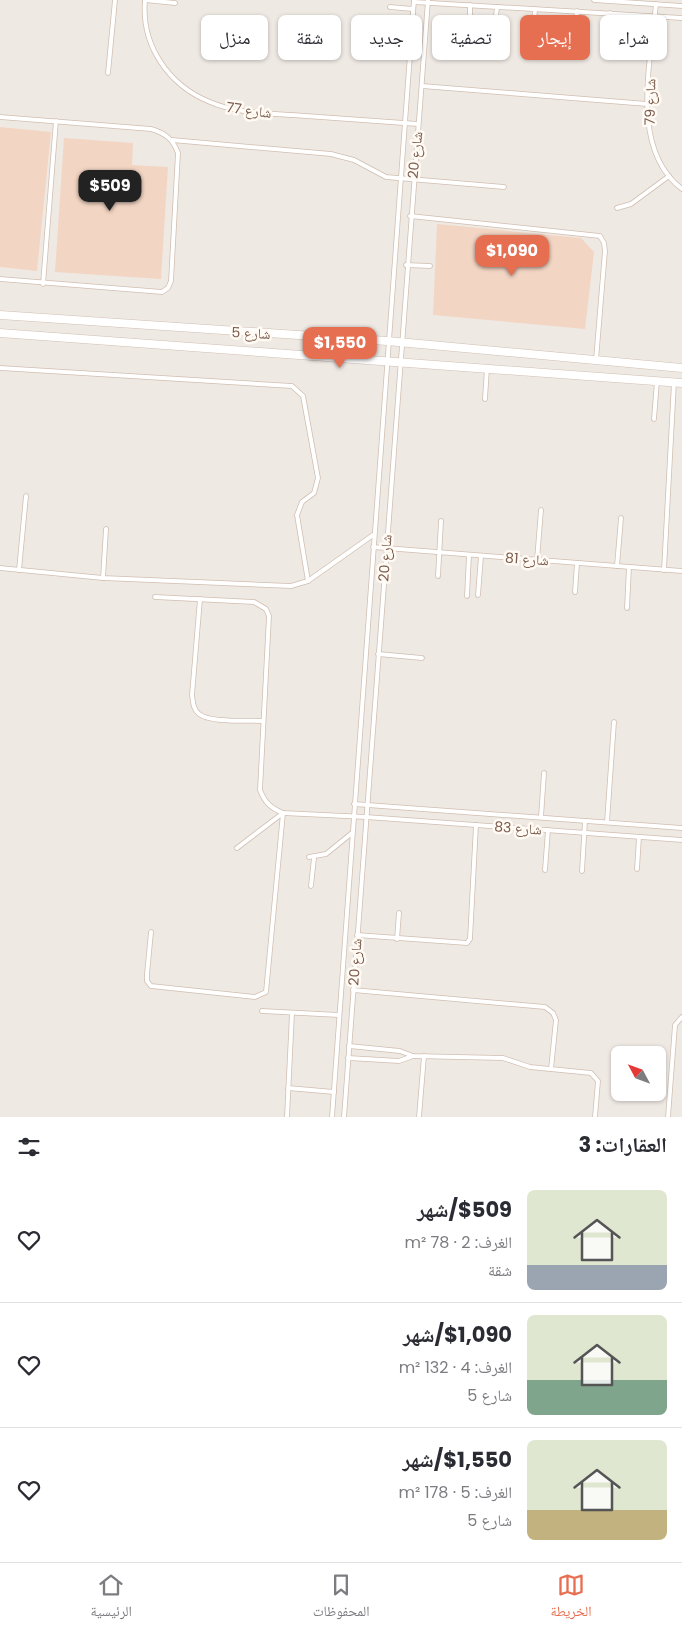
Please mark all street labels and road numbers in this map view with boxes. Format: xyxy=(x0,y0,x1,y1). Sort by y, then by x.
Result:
street label: شارع 79 xyxy=(640,78,660,126)
street label: شارع 77 xyxy=(225,97,273,123)
street label: شارع 20 xyxy=(403,130,427,180)
street label: شارع 5 xyxy=(231,322,271,344)
street label: شارع 20 xyxy=(373,534,397,582)
street label: شارع 81 xyxy=(505,548,549,570)
street label: شارع 83 xyxy=(494,816,542,840)
street label: شارع 20 xyxy=(343,938,367,986)

